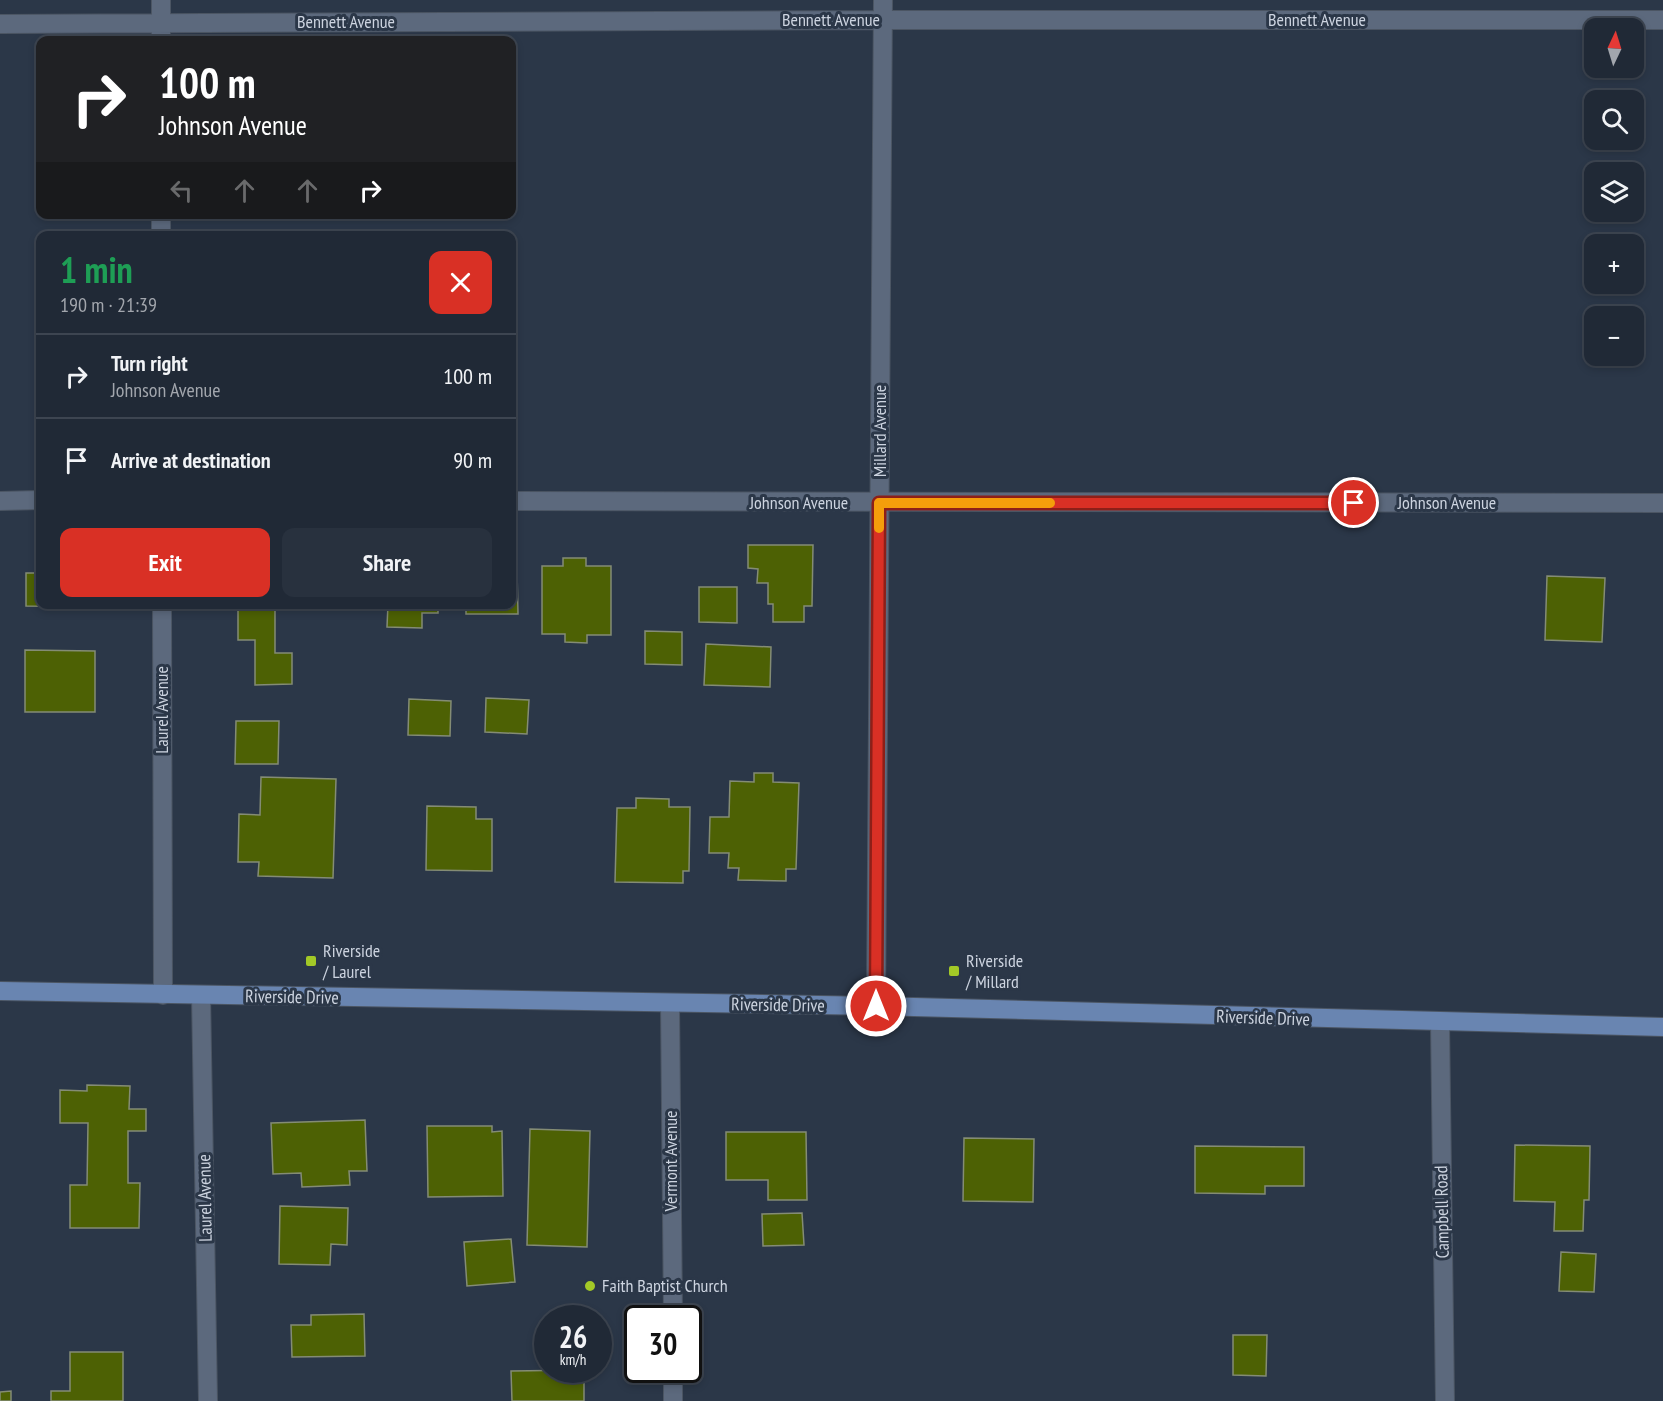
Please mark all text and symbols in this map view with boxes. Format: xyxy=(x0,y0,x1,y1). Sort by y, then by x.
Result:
street label: Bennett Avenue xyxy=(782,8,880,31)
street label: Bennett Avenue xyxy=(1268,8,1366,31)
street label: Bennett Avenue xyxy=(297,10,395,33)
north arrow xyxy=(1584,18,1644,78)
map controls xyxy=(1584,18,1644,366)
text: 100 m xyxy=(159,55,256,110)
icon: right xyxy=(60,60,138,138)
button: search xyxy=(1584,90,1644,150)
text: Johnson Avenue xyxy=(159,108,307,142)
button: layers xyxy=(1584,162,1644,222)
icon: left xyxy=(165,174,198,207)
icon: ahead xyxy=(228,174,261,207)
icon: ahead xyxy=(291,174,324,207)
icon: right xyxy=(354,174,387,207)
button: + xyxy=(1584,234,1644,294)
text: 1 min xyxy=(60,246,133,293)
button: close xyxy=(429,251,492,314)
text: 190 m · 21:39 xyxy=(60,292,157,318)
button: − xyxy=(1584,306,1644,366)
text: Turn right xyxy=(111,349,188,377)
icon: right xyxy=(60,360,93,393)
text: 100 m xyxy=(443,362,492,390)
text: Johnson Avenue xyxy=(111,377,221,403)
street label: Millard Avenue xyxy=(868,385,891,477)
icon: arrive xyxy=(60,444,93,477)
text: Arrive at destination xyxy=(111,446,271,474)
text: 90 m xyxy=(453,446,492,474)
pin xyxy=(1328,477,1379,528)
icon: arrive xyxy=(1337,486,1370,519)
street label: Johnson Avenue xyxy=(749,491,848,514)
street label: Johnson Avenue xyxy=(1397,491,1496,514)
button: Exit xyxy=(60,528,270,597)
button: Share xyxy=(282,528,492,597)
street label: Laurel Avenue xyxy=(150,666,173,754)
place label: Riverside / Laurel xyxy=(322,939,380,983)
place label: Riverside / Millard xyxy=(965,949,1023,993)
marker: Riverside / Laurel xyxy=(304,954,318,968)
marker: Riverside / Millard xyxy=(947,964,961,978)
position arrow xyxy=(844,974,908,1038)
street label: Riverside Drive xyxy=(245,984,339,1009)
street label: Riverside Drive xyxy=(731,992,825,1017)
street label: Riverside Drive xyxy=(1216,1004,1310,1031)
street label: Vermont Avenue xyxy=(659,1110,682,1213)
street label: Laurel Avenue xyxy=(192,1154,217,1242)
street label: Campbell Road xyxy=(1429,1165,1454,1259)
place label: Faith Baptist Church xyxy=(602,1274,728,1297)
marker: Faith Baptist Church xyxy=(583,1279,597,1293)
speed limit sign: 30 xyxy=(624,1305,702,1383)
text: 26 xyxy=(559,1317,587,1356)
text: km/h xyxy=(560,1350,586,1369)

